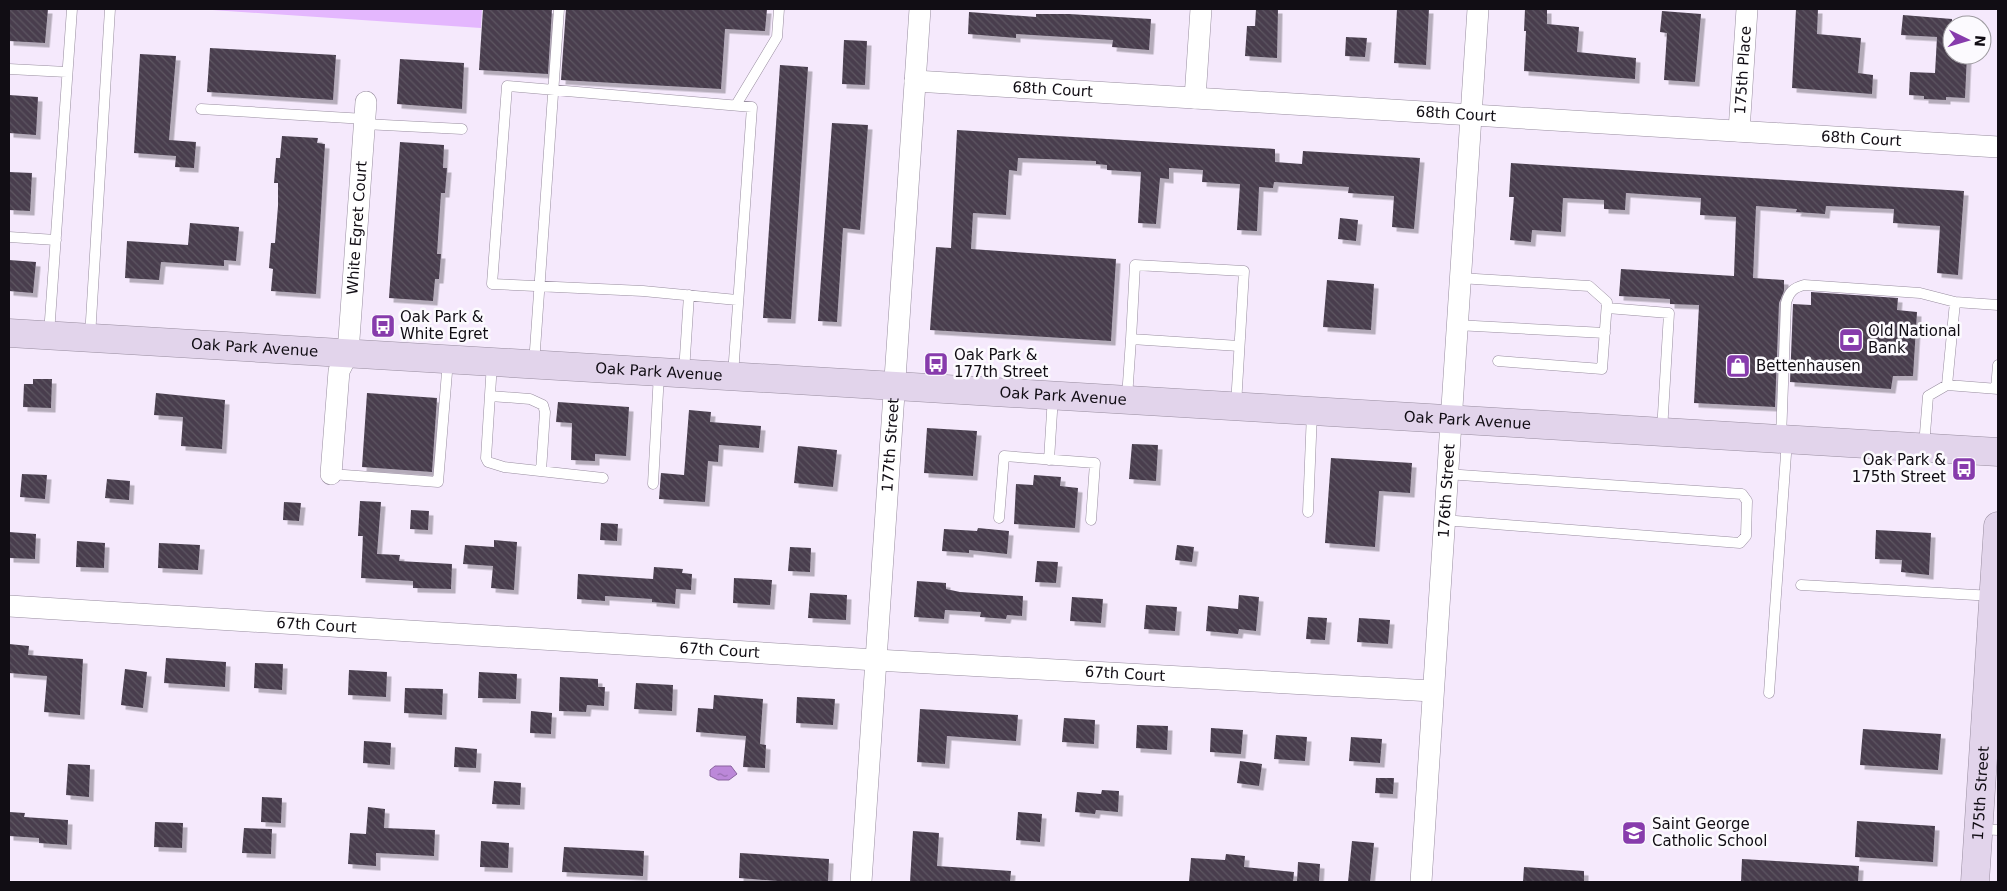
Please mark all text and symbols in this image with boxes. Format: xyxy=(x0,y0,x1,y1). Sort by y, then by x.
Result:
north arrow xyxy=(1942,15,1992,65)
street label: 175th Place xyxy=(1731,25,1755,115)
text: N xyxy=(1971,35,1988,48)
street label: 68th Court xyxy=(1012,78,1094,101)
street label: 68th Court xyxy=(1415,103,1497,125)
street label: 68th Court xyxy=(1821,127,1902,150)
street label: White Egret Court xyxy=(343,160,371,295)
place label: Oak Park & White Egret xyxy=(400,308,488,343)
bus stop icon: Oak Park & White Egret xyxy=(370,313,396,339)
place label: Old National Bank xyxy=(1868,322,1961,357)
bank icon: Old National Bank xyxy=(1838,327,1864,353)
street label: Oak Park Avenue xyxy=(190,335,319,360)
place label: Oak Park & 177th Street xyxy=(954,346,1048,381)
bus stop icon: Oak Park & 177th Street xyxy=(923,351,949,377)
shop icon: Bettenhausen xyxy=(1725,353,1751,379)
place label: Bettenhausen xyxy=(1756,357,1861,375)
street label: Oak Park Avenue xyxy=(595,359,723,385)
street label: Oak Park Avenue xyxy=(999,383,1127,409)
street label: 177th Street xyxy=(878,397,903,493)
street label: Oak Park Avenue xyxy=(1403,407,1532,433)
street label: 176th Street xyxy=(1434,443,1459,539)
place label: Oak Park & 175th Street xyxy=(1852,451,1946,486)
bus stop icon: Oak Park & 175th Street xyxy=(1951,456,1977,482)
street label: 67th Court xyxy=(276,614,357,637)
street label: 67th Court xyxy=(679,639,760,662)
street label: 67th Court xyxy=(1084,663,1166,685)
street label: 175th Street xyxy=(1969,745,1993,841)
place label: Saint George Catholic School xyxy=(1652,815,1767,850)
school or university icon: Saint George Catholic School xyxy=(1621,820,1647,846)

